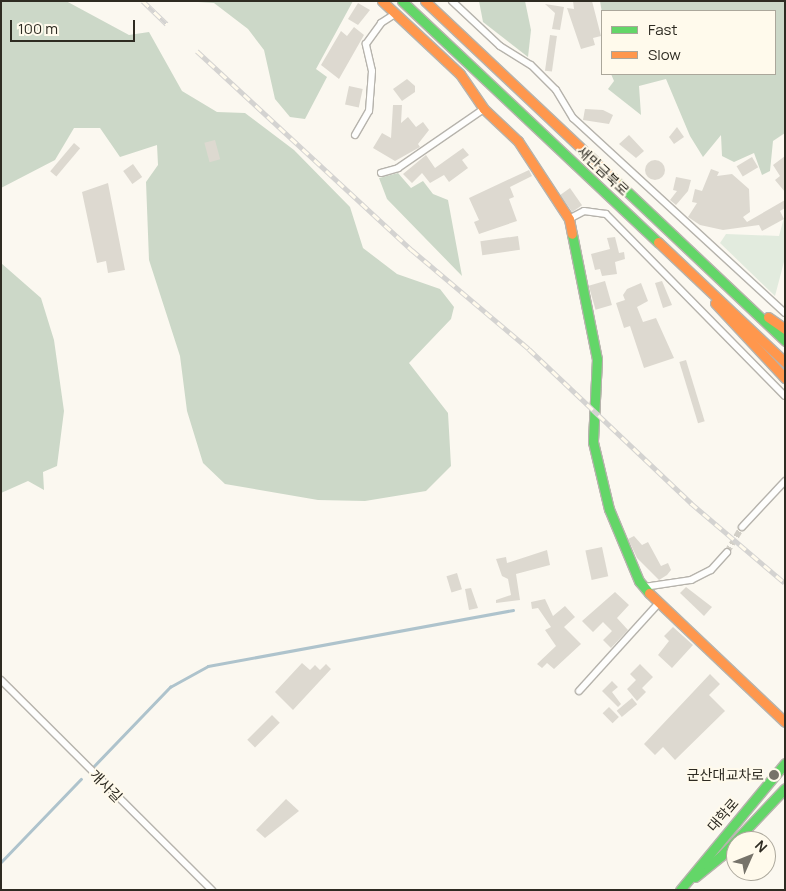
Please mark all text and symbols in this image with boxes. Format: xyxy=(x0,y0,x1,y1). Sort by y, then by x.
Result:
scale bar xyxy=(12,10,138,42)
legend xyxy=(601,10,776,75)
text: 100 m xyxy=(18,18,58,39)
text: Fast xyxy=(648,19,677,40)
text: Slow xyxy=(648,44,681,65)
street label: 새만금북로 xyxy=(574,143,632,199)
street label: 개사길 xyxy=(86,766,126,806)
place label: 군산대교차로 xyxy=(687,767,764,783)
marker: 군산대교차로 xyxy=(768,769,780,781)
street label: 대학로 xyxy=(704,795,742,835)
north arrow xyxy=(726,831,776,881)
text: N xyxy=(751,836,772,856)

